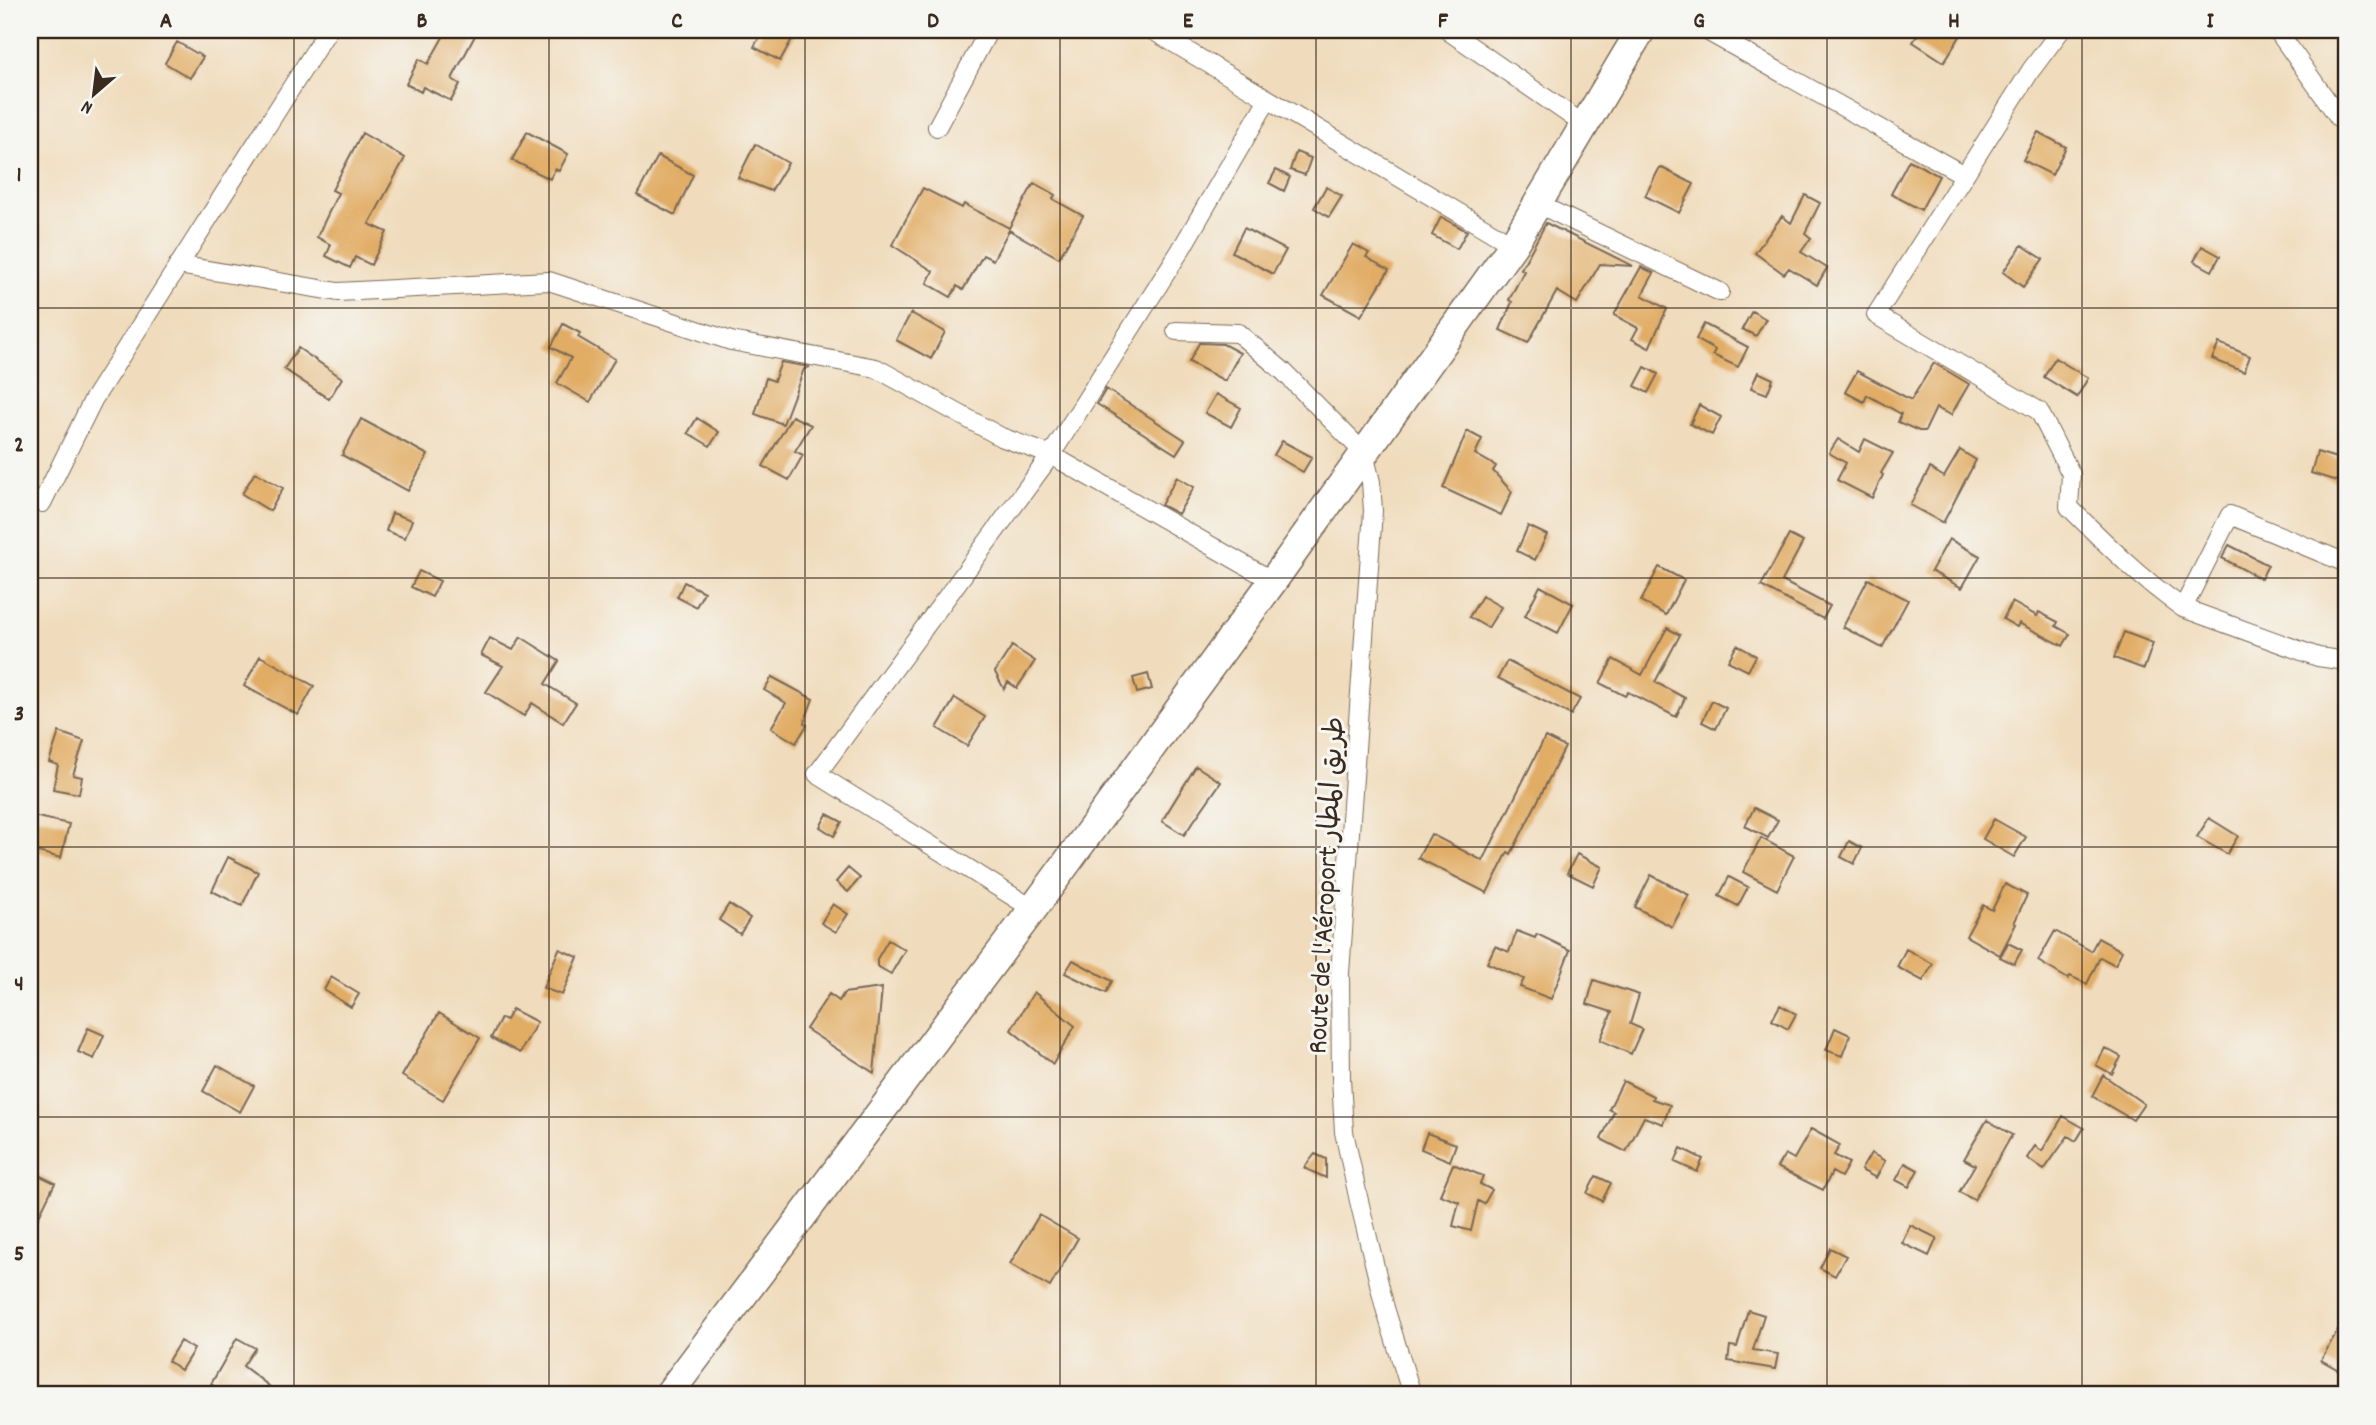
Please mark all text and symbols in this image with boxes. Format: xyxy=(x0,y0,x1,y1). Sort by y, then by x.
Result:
text: A xyxy=(160,6,172,39)
text: B xyxy=(417,6,428,39)
text: C xyxy=(671,6,683,39)
text: D xyxy=(927,6,939,39)
text: E xyxy=(1183,6,1194,39)
text: F xyxy=(1438,6,1449,39)
text: G xyxy=(1693,6,1705,39)
text: H xyxy=(1948,6,1960,39)
text: I xyxy=(2206,6,2214,39)
north arrow xyxy=(60,60,130,130)
text: N xyxy=(77,92,98,120)
text: 1 xyxy=(16,160,22,193)
text: 2 xyxy=(14,430,24,463)
text: 3 xyxy=(14,699,24,732)
street label: Route de l'Aéroport طريق المطار xyxy=(1300,716,1358,1055)
text: 4 xyxy=(14,969,24,1002)
text: 5 xyxy=(14,1239,24,1272)

